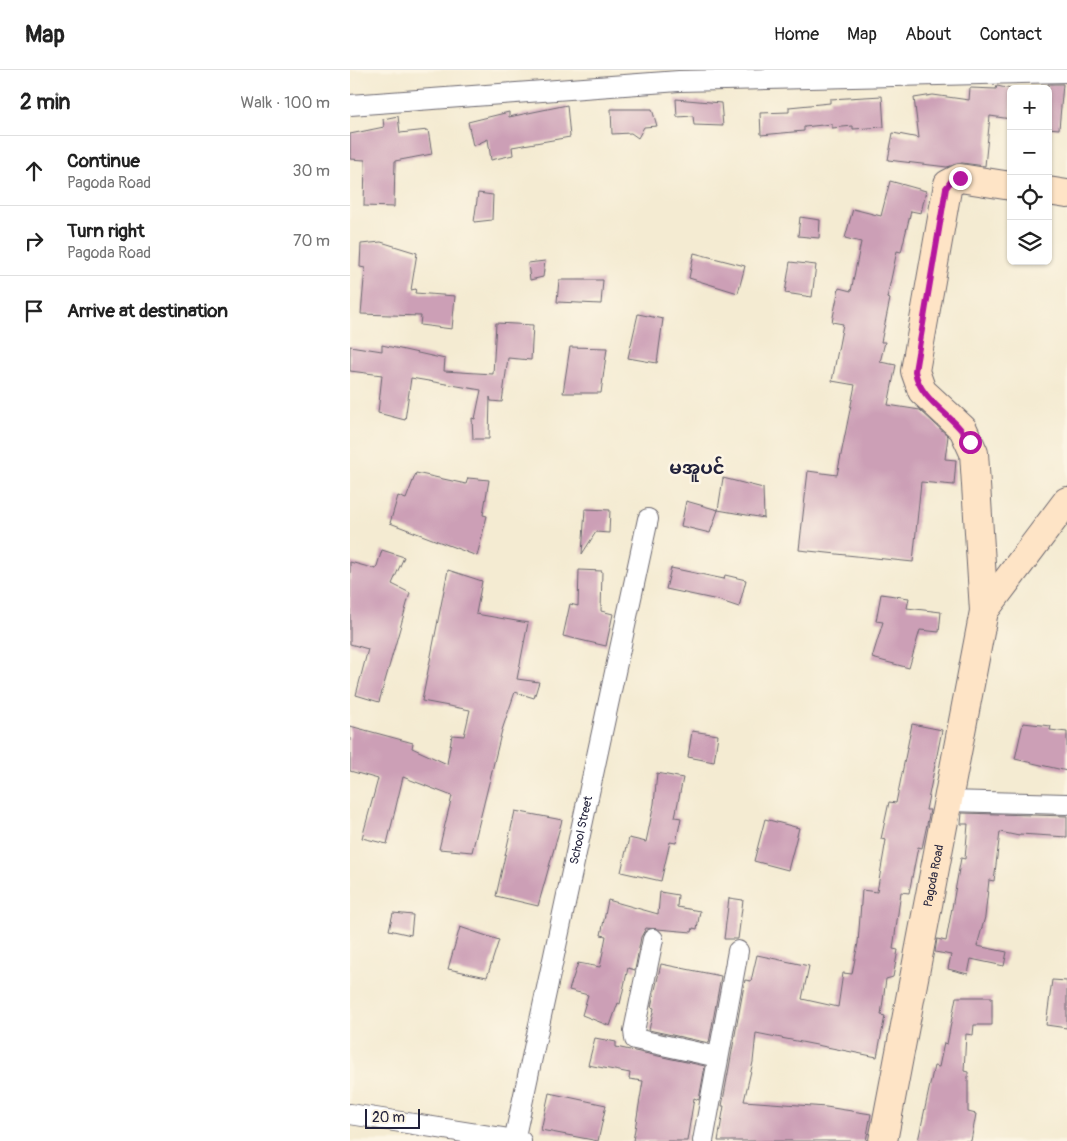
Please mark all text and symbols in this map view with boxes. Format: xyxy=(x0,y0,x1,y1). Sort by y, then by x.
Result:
text: Map xyxy=(25,20,65,49)
text: Home xyxy=(774,23,819,46)
text: Map xyxy=(847,23,877,46)
text: About xyxy=(905,23,951,46)
text: Contact xyxy=(979,23,1042,46)
map controls xyxy=(1007,85,1052,265)
button: + xyxy=(1007,85,1052,130)
text: 2 min xyxy=(20,89,70,116)
text: Walk · 100 m xyxy=(241,93,330,113)
button: − xyxy=(1007,130,1052,175)
text: Continue xyxy=(67,149,140,173)
icon: ahead xyxy=(20,157,48,185)
text: 30 m xyxy=(292,161,330,181)
route end xyxy=(949,167,972,190)
text: Pagoda Road xyxy=(67,173,151,193)
button: locate xyxy=(1007,175,1052,220)
text: Turn right xyxy=(67,219,145,243)
button: layers xyxy=(1007,220,1052,265)
icon: right xyxy=(20,227,48,255)
text: 70 m xyxy=(293,231,330,251)
text: Pagoda Road xyxy=(67,243,151,263)
icon: arrive xyxy=(20,297,48,325)
text: Arrive at destination xyxy=(67,299,228,323)
route start xyxy=(959,431,982,454)
district label: မအူပင် xyxy=(669,456,725,482)
street label: School Street xyxy=(567,794,596,866)
street label: Pagoda Road xyxy=(921,843,947,908)
scale bar xyxy=(365,1106,420,1129)
text: 20 m xyxy=(372,1109,405,1126)

